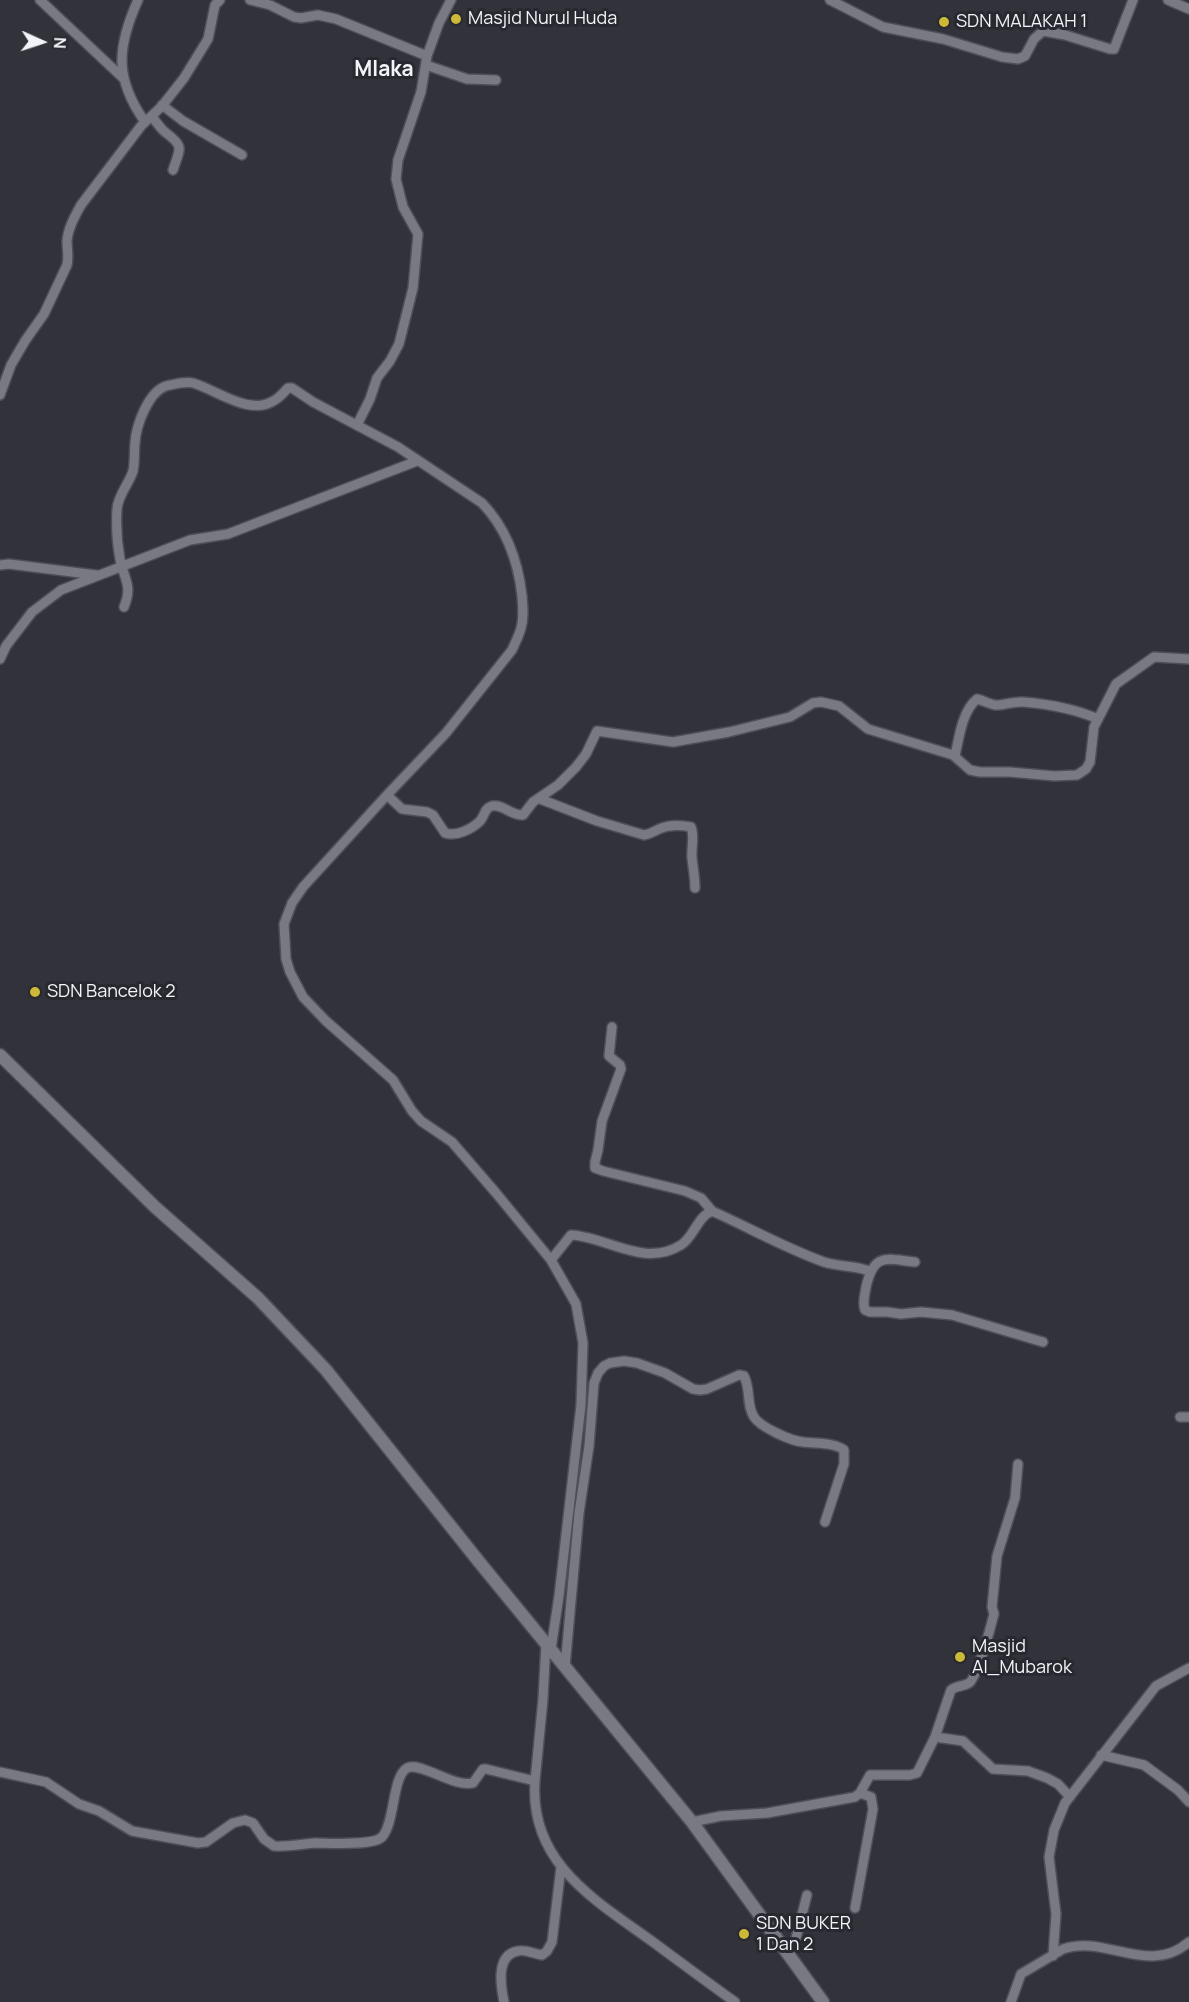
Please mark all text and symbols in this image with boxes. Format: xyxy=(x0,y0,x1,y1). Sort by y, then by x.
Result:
place label: Masjid Nurul Huda xyxy=(468,8,617,30)
place label: SDN MALAKAH 1 xyxy=(956,11,1087,33)
north arrow xyxy=(12,12,72,72)
marker: Masjid Nurul Huda xyxy=(449,12,463,26)
marker: SDN MALAKAH 1 xyxy=(937,15,951,29)
text: N xyxy=(49,37,71,49)
district label: Mlaka xyxy=(354,57,414,83)
place label: SDN Bancelok 2 xyxy=(47,981,176,1003)
marker: SDN Bancelok 2 xyxy=(28,985,42,999)
place label: Masjid Al_Mubarok xyxy=(972,1636,1072,1678)
marker: Masjid Al_Mubarok xyxy=(953,1650,967,1664)
place label: SDN BUKER 1 Dan 2 xyxy=(756,1913,851,1956)
marker: SDN BUKER 1 Dan 2 xyxy=(737,1927,751,1941)

